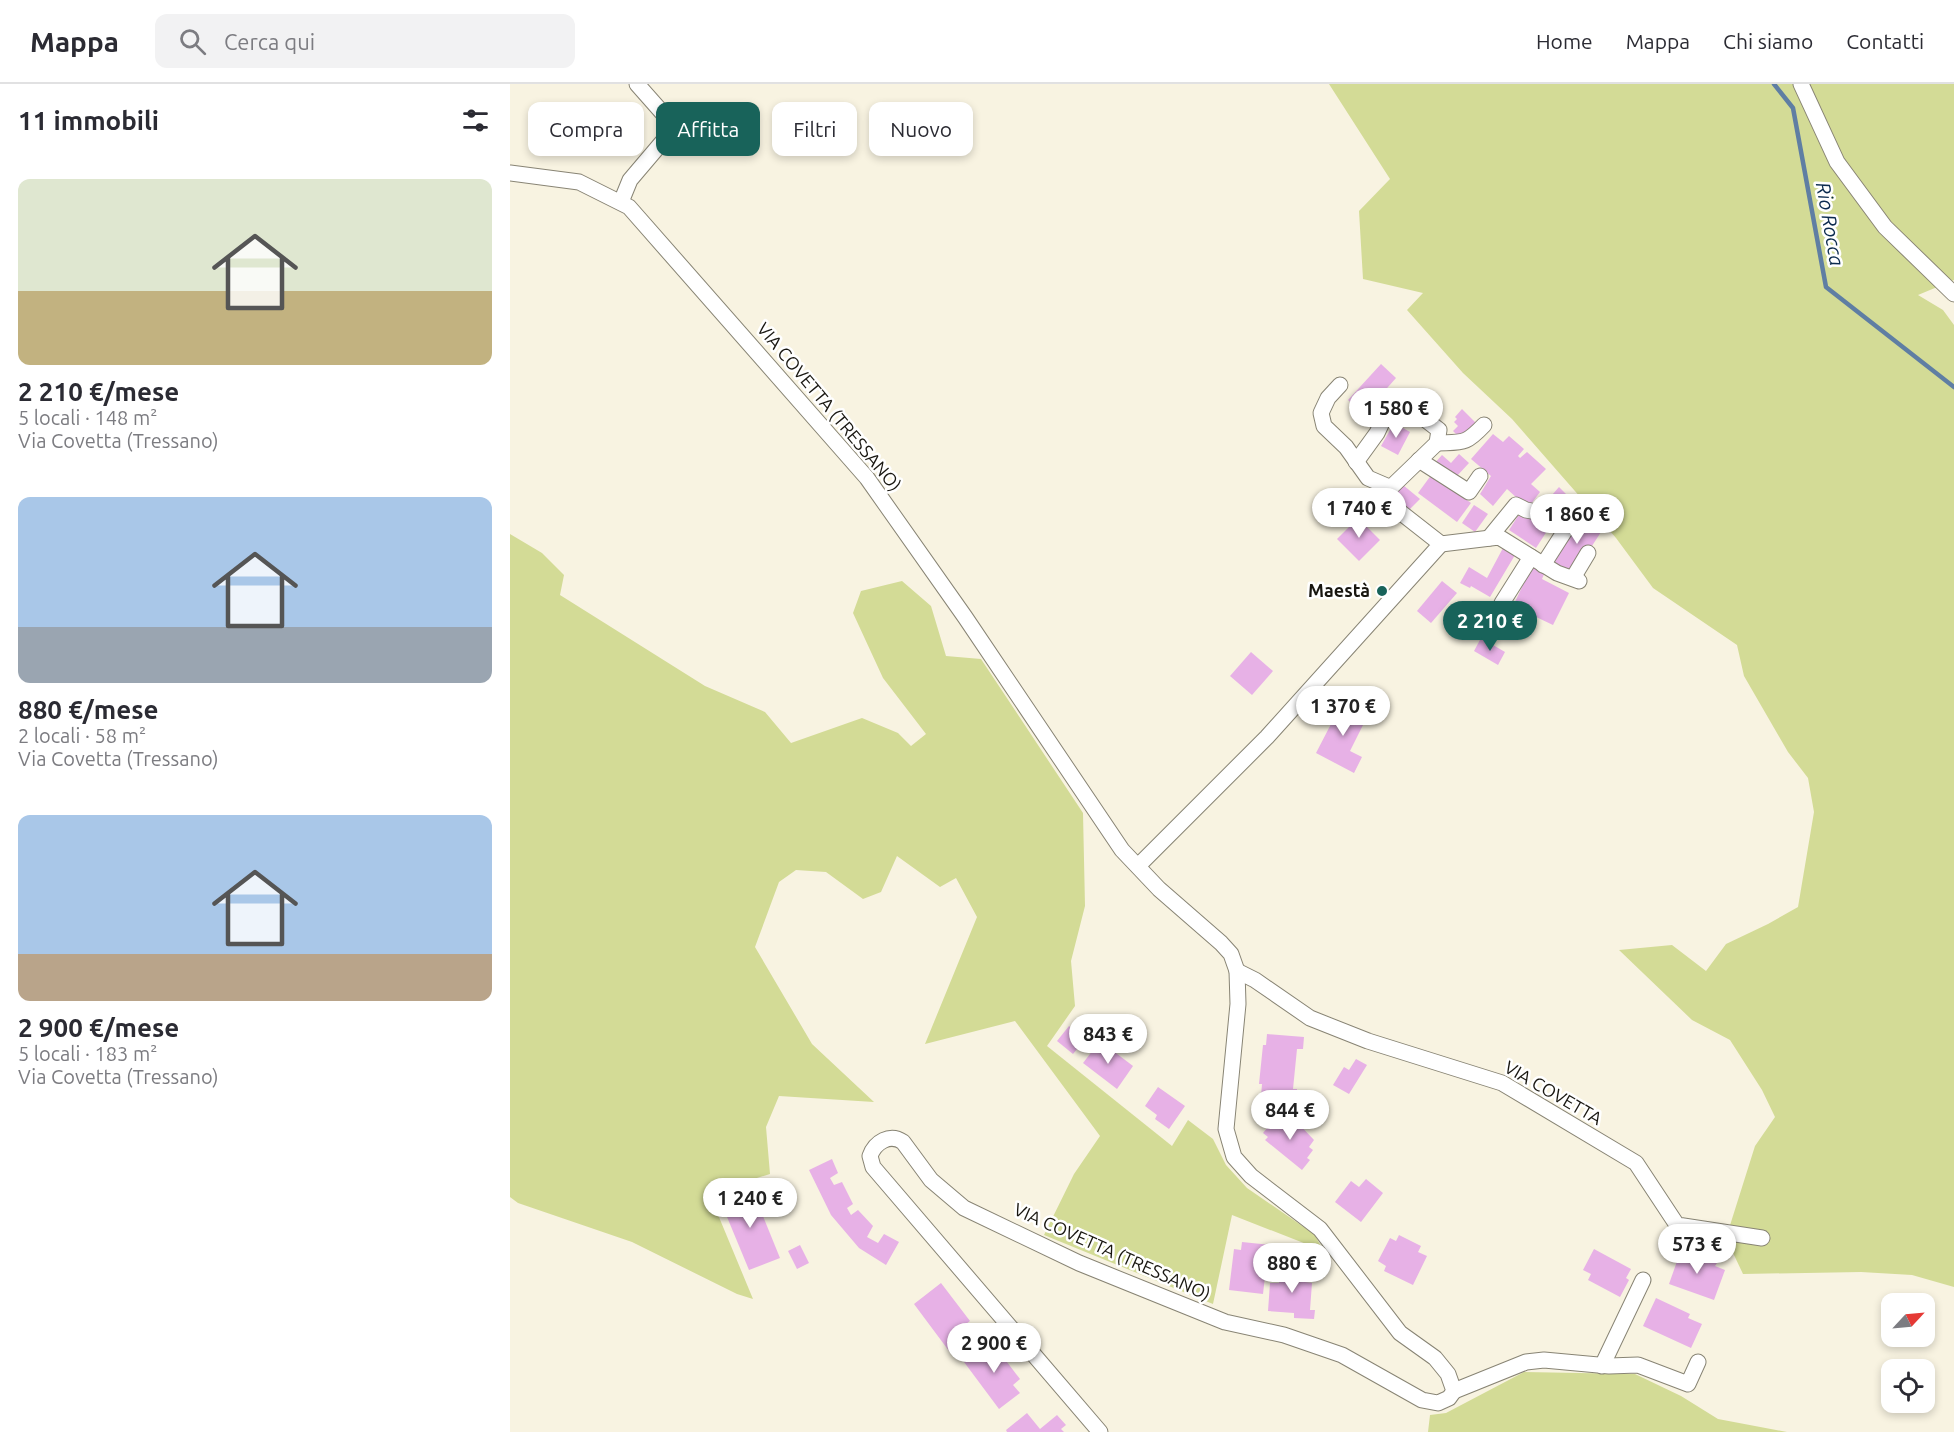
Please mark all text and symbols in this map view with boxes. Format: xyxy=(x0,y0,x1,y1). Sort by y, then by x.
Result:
search box xyxy=(155,14,575,68)
icon: search xyxy=(176,25,209,58)
text: Mappa xyxy=(30,26,119,57)
text: Cerca qui xyxy=(224,29,315,54)
text: Home xyxy=(1536,29,1593,53)
text: Mappa xyxy=(1626,29,1690,53)
text: Chi siamo xyxy=(1723,29,1813,53)
text: Contatti xyxy=(1846,29,1924,53)
chip: Compra xyxy=(528,102,644,156)
chip: Affitta xyxy=(656,102,760,156)
chip: Filtri xyxy=(772,102,857,156)
chip: Nuovo xyxy=(869,102,973,156)
icon: filters xyxy=(459,104,492,137)
text: 11 immobili xyxy=(18,106,159,135)
water label: Rio Rocca xyxy=(1812,180,1849,268)
icon: home xyxy=(201,218,309,326)
street label: VIA COVETTA (TRESSANO) xyxy=(753,318,906,495)
text: 2 210 €/mese xyxy=(18,377,179,406)
pin: 1 580 € xyxy=(1341,388,1451,439)
text: 1 580 € xyxy=(1363,396,1429,419)
text: 5 locali · 148 m² xyxy=(18,406,157,429)
text: Via Covetta (Tressano) xyxy=(18,429,219,452)
pin: 1 740 € xyxy=(1304,488,1414,539)
pin: 1 860 € xyxy=(1522,494,1632,545)
text: 1 740 € xyxy=(1326,496,1392,519)
text: 1 860 € xyxy=(1544,502,1610,525)
icon: home xyxy=(201,536,309,644)
place label: Maestà xyxy=(1308,580,1370,600)
marker: Maestà xyxy=(1375,584,1389,598)
pin: 2 210 € xyxy=(1435,601,1545,652)
text: 2 210 € xyxy=(1457,609,1523,632)
pin: 1 370 € xyxy=(1288,686,1398,737)
text: 1 370 € xyxy=(1310,694,1376,717)
text: 880 €/mese xyxy=(18,695,158,724)
text: 2 locali · 58 m² xyxy=(18,724,146,747)
text: Via Covetta (Tressano) xyxy=(18,747,219,770)
icon: home xyxy=(201,854,309,962)
text: 2 900 €/mese xyxy=(18,1013,179,1042)
pin: 843 € xyxy=(1066,1014,1150,1065)
text: 843 € xyxy=(1083,1022,1133,1045)
text: 5 locali · 183 m² xyxy=(18,1042,157,1065)
street label: VIA COVETTA xyxy=(1501,1056,1606,1128)
text: Via Covetta (Tressano) xyxy=(18,1065,219,1088)
pin: 844 € xyxy=(1248,1090,1332,1141)
text: 844 € xyxy=(1265,1098,1315,1121)
pin: 1 240 € xyxy=(695,1178,805,1229)
text: 1 240 € xyxy=(717,1186,783,1209)
street label: VIA COVETTA (TRESSANO) xyxy=(1011,1199,1214,1305)
pin: 573 € xyxy=(1655,1224,1739,1275)
text: 573 € xyxy=(1672,1232,1722,1255)
pin: 880 € xyxy=(1250,1243,1334,1294)
text: 880 € xyxy=(1267,1251,1317,1274)
north arrow xyxy=(1881,1293,1935,1347)
map controls xyxy=(1881,1293,1935,1413)
pin: 2 900 € xyxy=(939,1323,1049,1374)
text: 2 900 € xyxy=(961,1331,1027,1354)
button: locate xyxy=(1881,1359,1935,1413)

